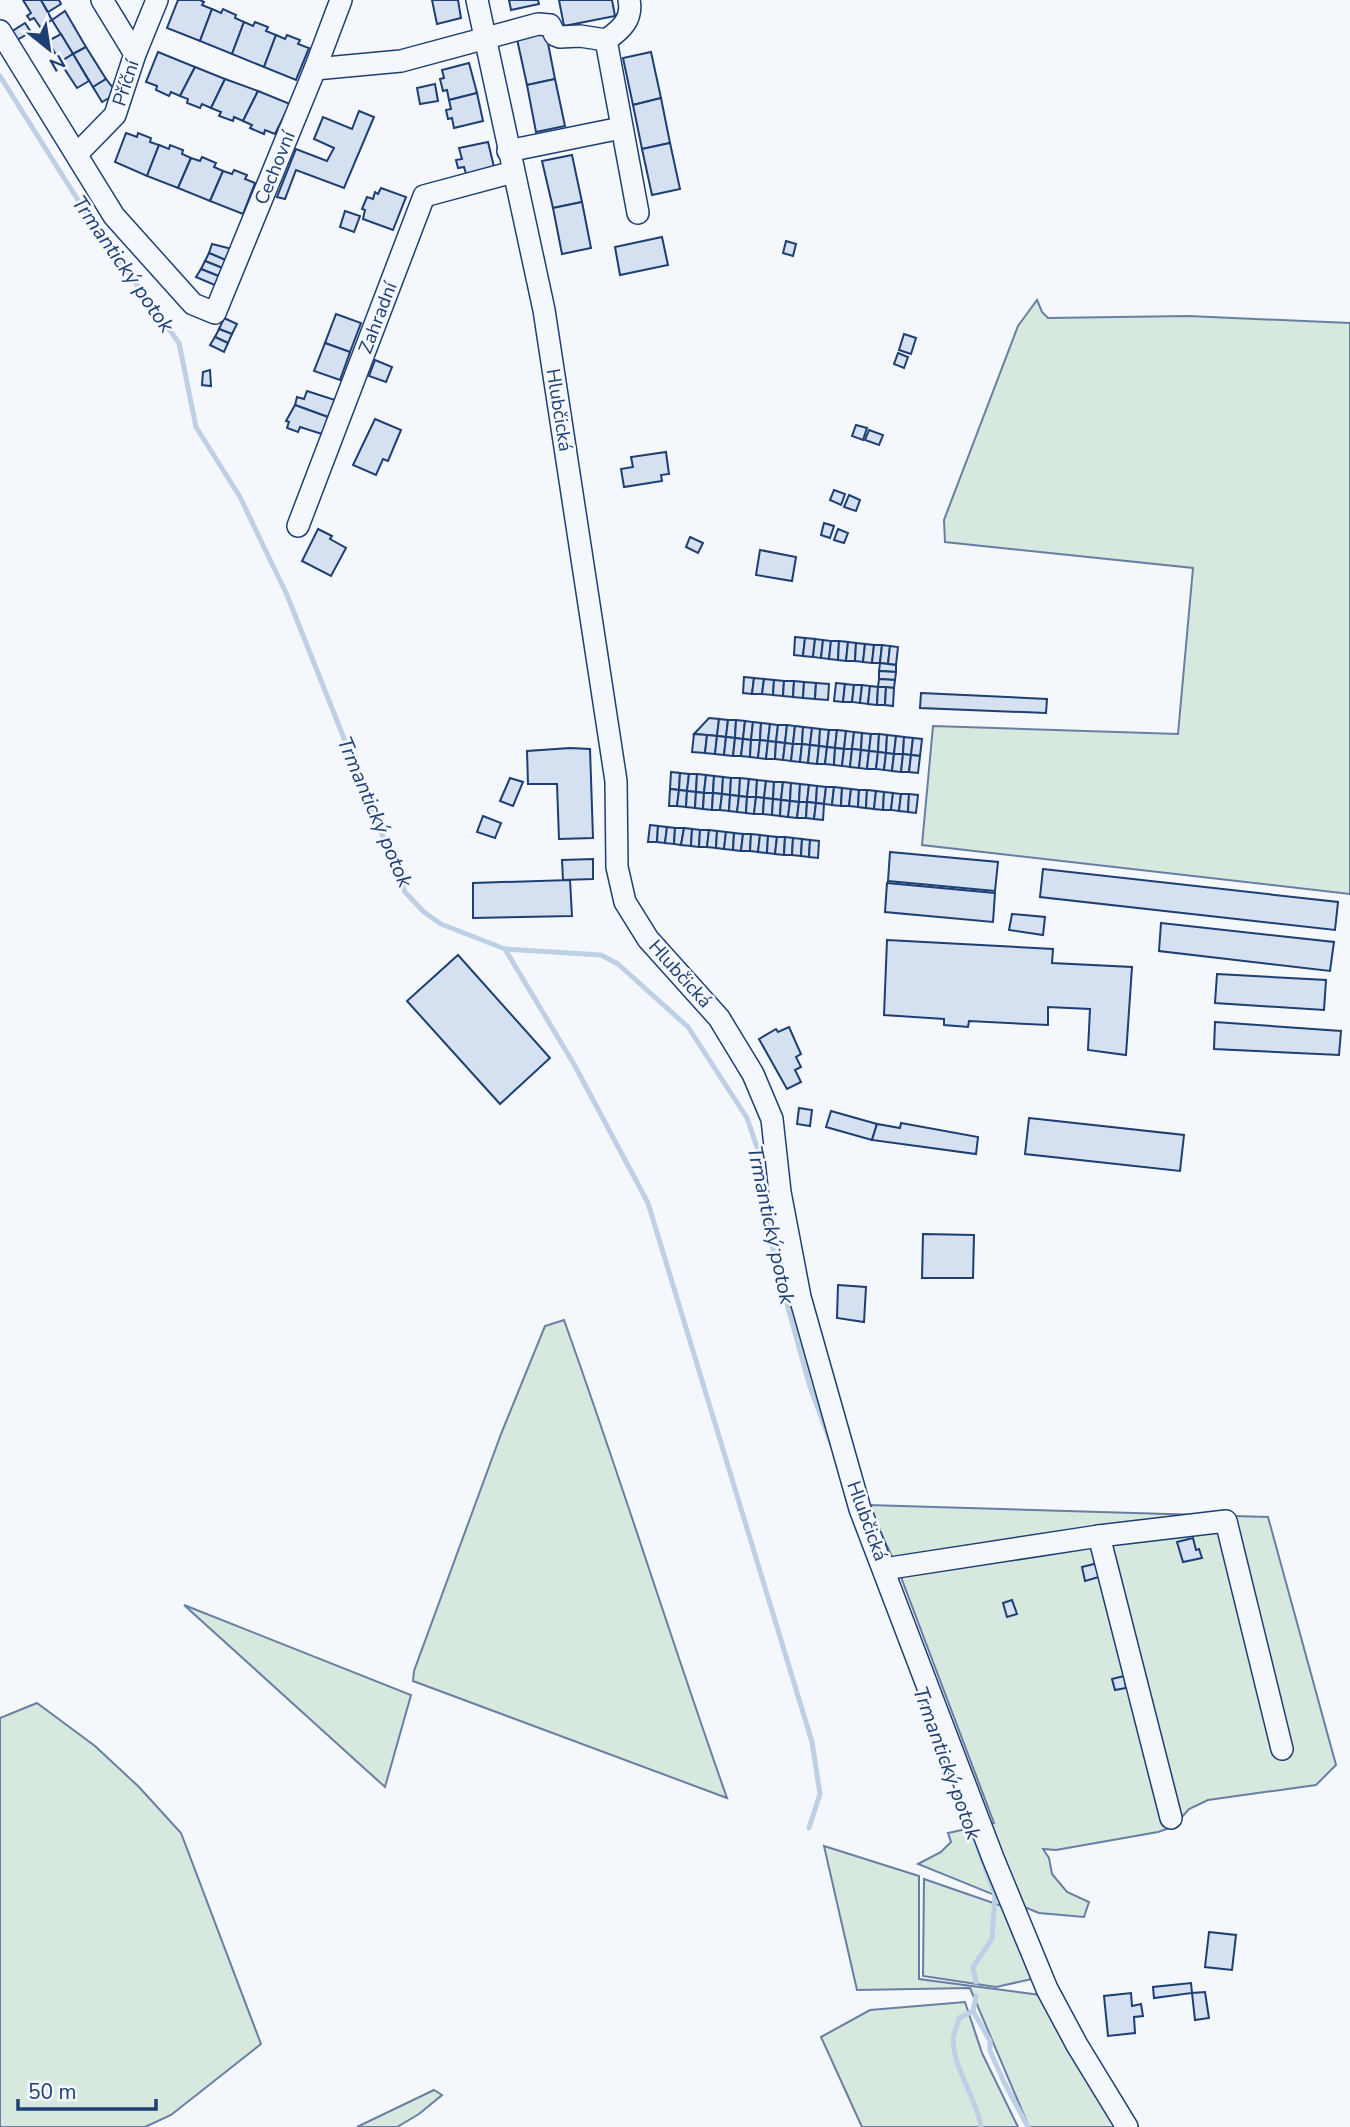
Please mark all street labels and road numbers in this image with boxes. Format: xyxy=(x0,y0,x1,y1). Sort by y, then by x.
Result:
street label: Příční xyxy=(106,55,146,109)
street label: Cechovní xyxy=(248,126,302,209)
street label: Zahradní xyxy=(352,277,404,358)
street label: Hlubčická xyxy=(540,367,578,453)
street label: Hlubčická xyxy=(642,934,718,1014)
street label: Hlubčická xyxy=(841,1477,893,1565)

